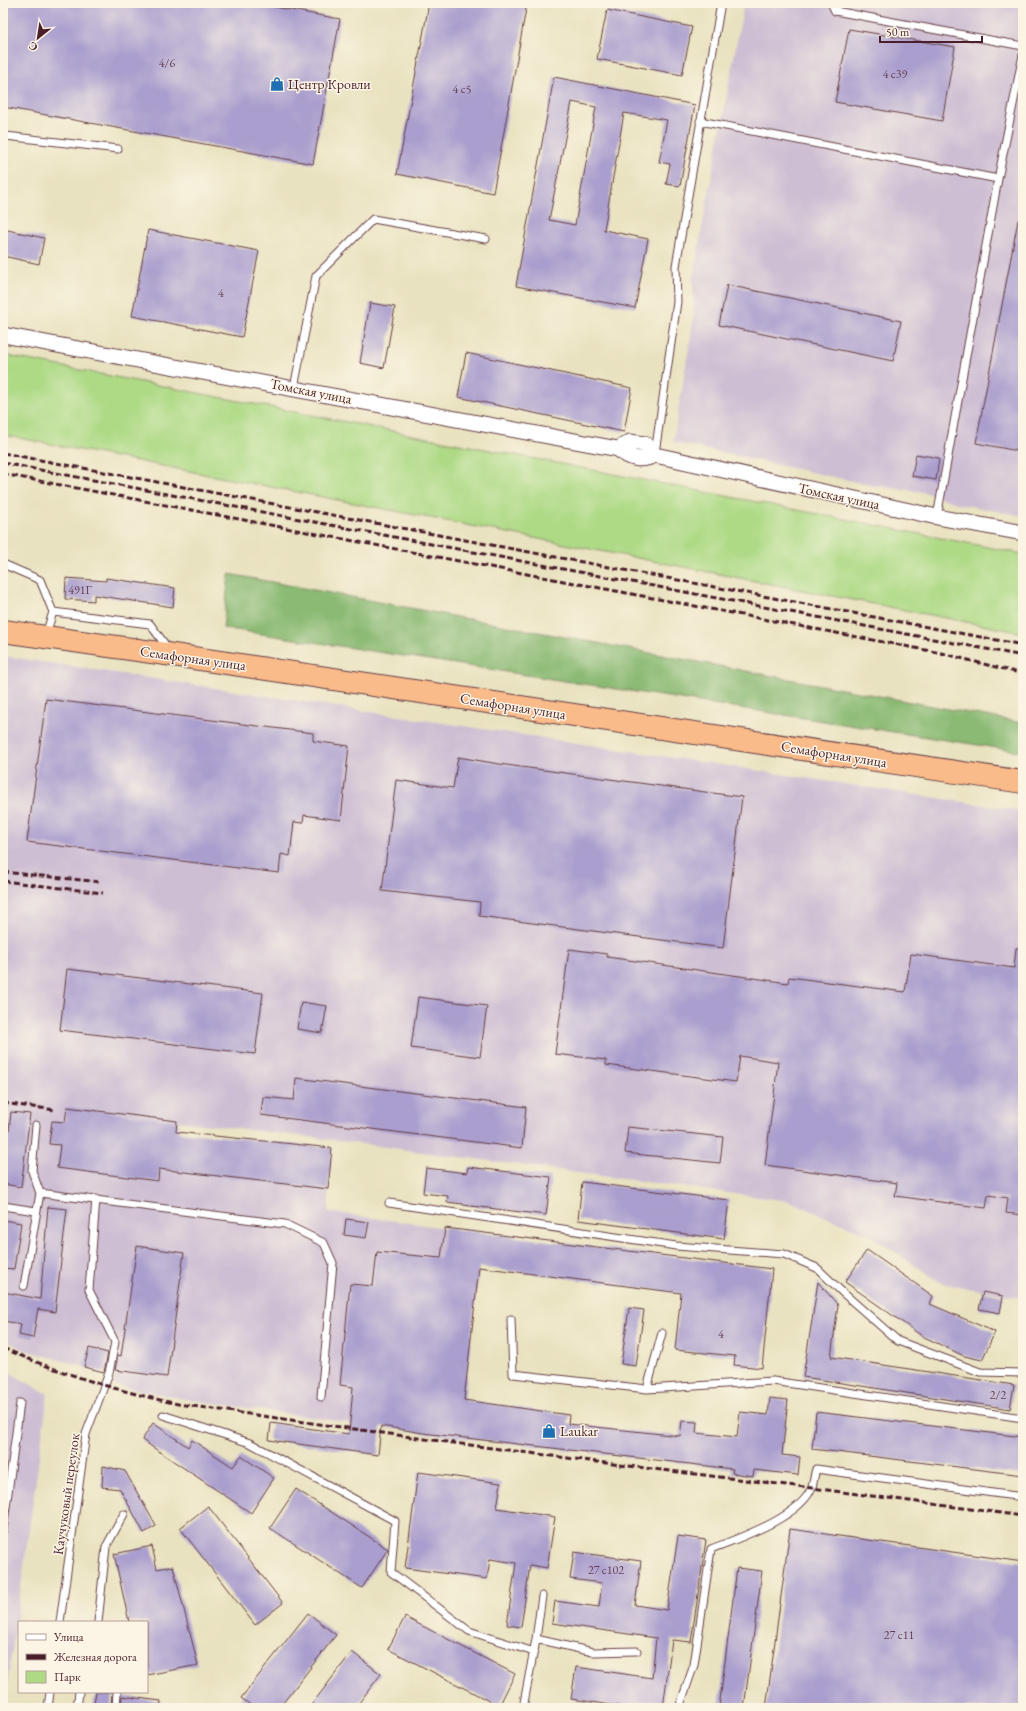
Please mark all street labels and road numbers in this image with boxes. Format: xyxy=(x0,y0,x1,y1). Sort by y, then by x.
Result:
street label: Томская улица xyxy=(269,374,354,408)
street label: Томская улица xyxy=(797,479,882,513)
street label: Семафорная улица xyxy=(139,642,248,674)
street label: Семафорная улица xyxy=(459,689,568,723)
street label: Семафорная улица xyxy=(780,737,889,771)
street label: Каучуковый переулок xyxy=(49,1432,83,1556)

